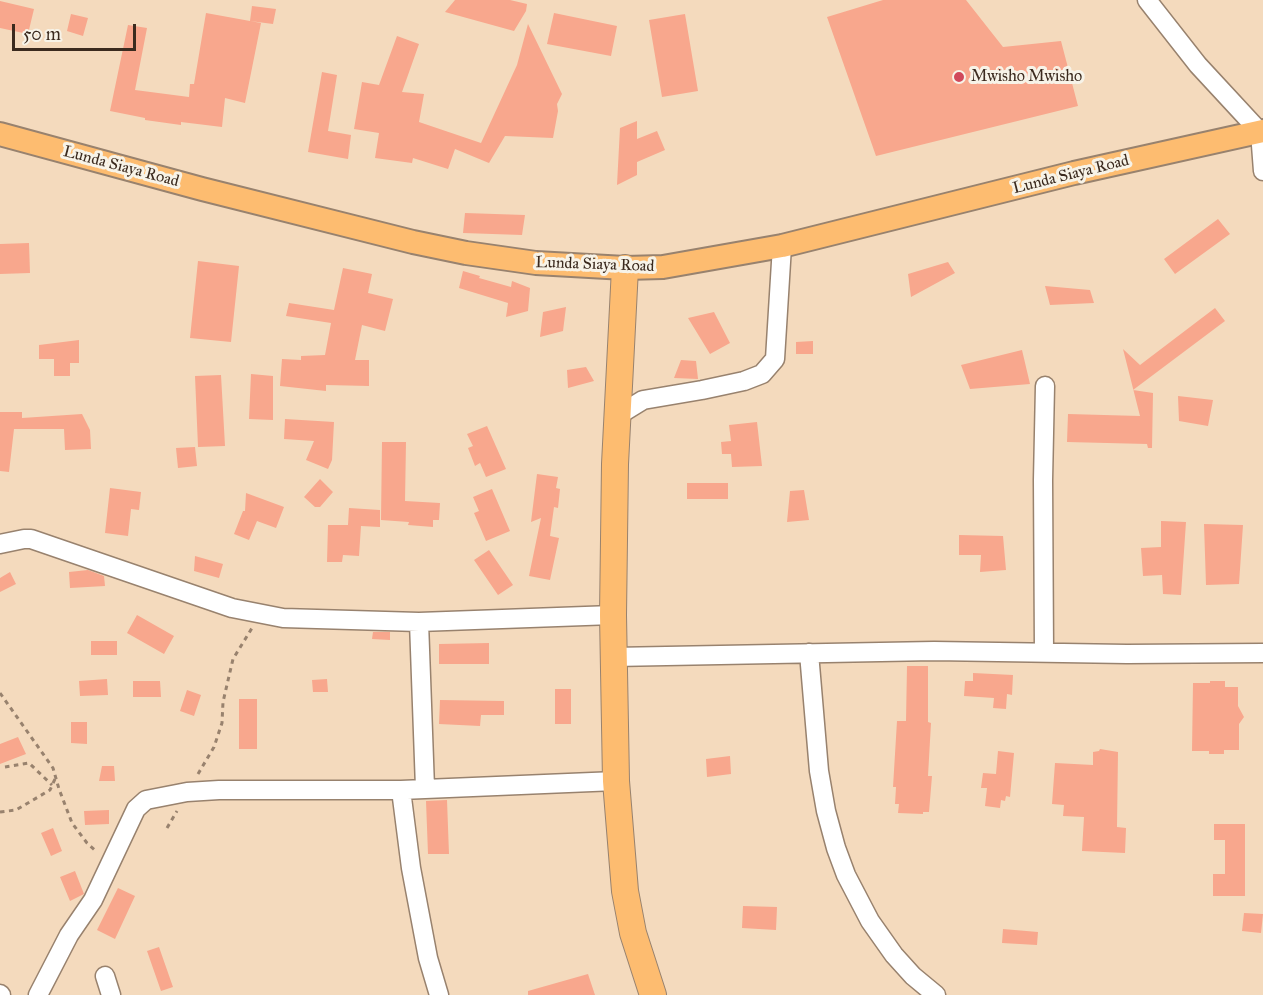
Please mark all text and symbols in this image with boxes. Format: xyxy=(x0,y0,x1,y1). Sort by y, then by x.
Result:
scale bar xyxy=(15,12,140,50)
text: 50 m xyxy=(23,23,61,45)
place label: Mwisho Mwisho xyxy=(971,67,1082,87)
marker: Mwisho Mwisho xyxy=(952,70,966,84)
street label: Lunda Siaya Road xyxy=(61,142,181,192)
street label: Lunda Siaya Road xyxy=(1011,151,1131,199)
street label: Lunda Siaya Road xyxy=(535,253,655,277)

